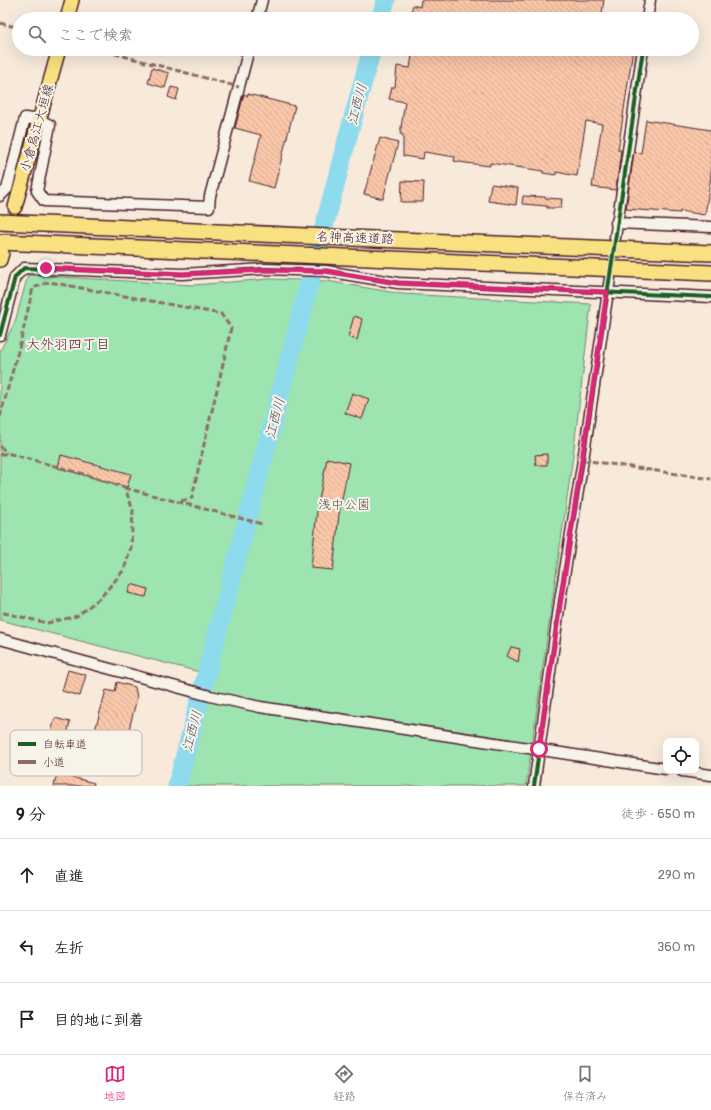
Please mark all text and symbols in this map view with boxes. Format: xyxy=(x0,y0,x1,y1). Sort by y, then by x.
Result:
search box xyxy=(12,12,699,56)
icon: search xyxy=(26,23,48,45)
text: ここで検索 xyxy=(58,26,133,45)
street label: 小倉烏江大垣線 xyxy=(17,81,58,174)
water label: 江西川 xyxy=(343,82,371,126)
street label: 名神高速道路 xyxy=(316,229,394,247)
route end xyxy=(37,259,55,277)
district label: 大外羽四丁目 xyxy=(26,336,110,353)
water label: 江西川 xyxy=(261,396,289,440)
park label: 浅中公園 xyxy=(318,497,370,513)
water label: 江西川 xyxy=(178,709,206,753)
legend xyxy=(10,730,142,776)
text: 自転車道 xyxy=(43,738,87,751)
map controls xyxy=(663,738,699,774)
button: locate xyxy=(663,738,699,774)
route start xyxy=(530,740,548,758)
text: 小道 xyxy=(43,756,65,769)
text: 9 分 xyxy=(16,804,45,825)
text: 徒歩 · 650 m xyxy=(621,806,695,822)
icon: ahead xyxy=(16,864,38,886)
text: 直進 xyxy=(54,867,84,886)
text: 290 m xyxy=(658,867,695,883)
icon: left xyxy=(16,936,38,958)
text: 左折 xyxy=(54,939,84,958)
text: 360 m xyxy=(657,939,695,955)
icon: arrive xyxy=(16,1008,38,1030)
text: 目的地に到着 xyxy=(54,1011,144,1030)
tab: 地図 xyxy=(104,1063,126,1103)
tab: 経路 xyxy=(333,1063,355,1103)
tab: 保存済み xyxy=(563,1063,607,1103)

